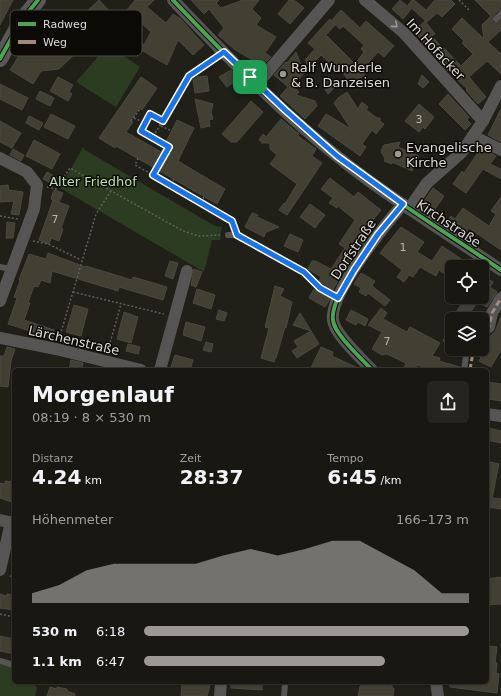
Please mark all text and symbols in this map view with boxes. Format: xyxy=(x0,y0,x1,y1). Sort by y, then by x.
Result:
legend xyxy=(10,10,142,56)
street label: Im Hofacker xyxy=(403,16,468,84)
text: Radweg xyxy=(43,18,87,31)
one-way arrow xyxy=(390,21,398,28)
text: Weg xyxy=(43,36,67,49)
pin xyxy=(233,60,267,94)
place label: Ralf Wunderle & B. Danzeisen xyxy=(291,60,390,90)
icon: arrive xyxy=(239,66,261,88)
marker: Ralf Wunderle & B. Danzeisen xyxy=(278,69,288,79)
house number: 3 xyxy=(416,113,423,126)
place label: Evangelische Kirche xyxy=(406,140,492,170)
marker: Evangelische Kirche xyxy=(393,149,403,159)
park label: Alter Friedhof xyxy=(49,174,137,189)
street label: Kirchstraße xyxy=(414,197,484,250)
house number: 7 xyxy=(52,213,59,226)
street label: Dorfstraße xyxy=(328,216,379,282)
house number: 1 xyxy=(400,241,407,254)
map controls xyxy=(445,260,489,356)
button: locate xyxy=(445,260,489,304)
button: layers xyxy=(445,312,489,356)
street label: Lärchenstraße xyxy=(27,323,121,358)
house number: 7 xyxy=(384,335,391,348)
button: share xyxy=(427,381,469,423)
text: Morgenlauf xyxy=(32,382,174,407)
text: 08:19 · 8 × 530 m xyxy=(32,410,151,425)
text: Distanz xyxy=(32,452,73,465)
text: Zeit xyxy=(180,452,201,465)
text: Tempo xyxy=(327,452,363,465)
text: 4.24 xyxy=(32,465,81,489)
text: 28:37 xyxy=(180,465,243,489)
text: 6:45 xyxy=(327,465,377,489)
text: km xyxy=(81,474,102,487)
text: /km xyxy=(377,474,401,487)
text: Höhenmeter xyxy=(32,512,113,527)
text: 166–173 m xyxy=(396,512,469,527)
text: 530 m xyxy=(32,624,77,639)
text: 6:18 xyxy=(96,624,125,639)
text: 1.1 km xyxy=(32,654,82,669)
text: 6:47 xyxy=(96,654,125,669)

